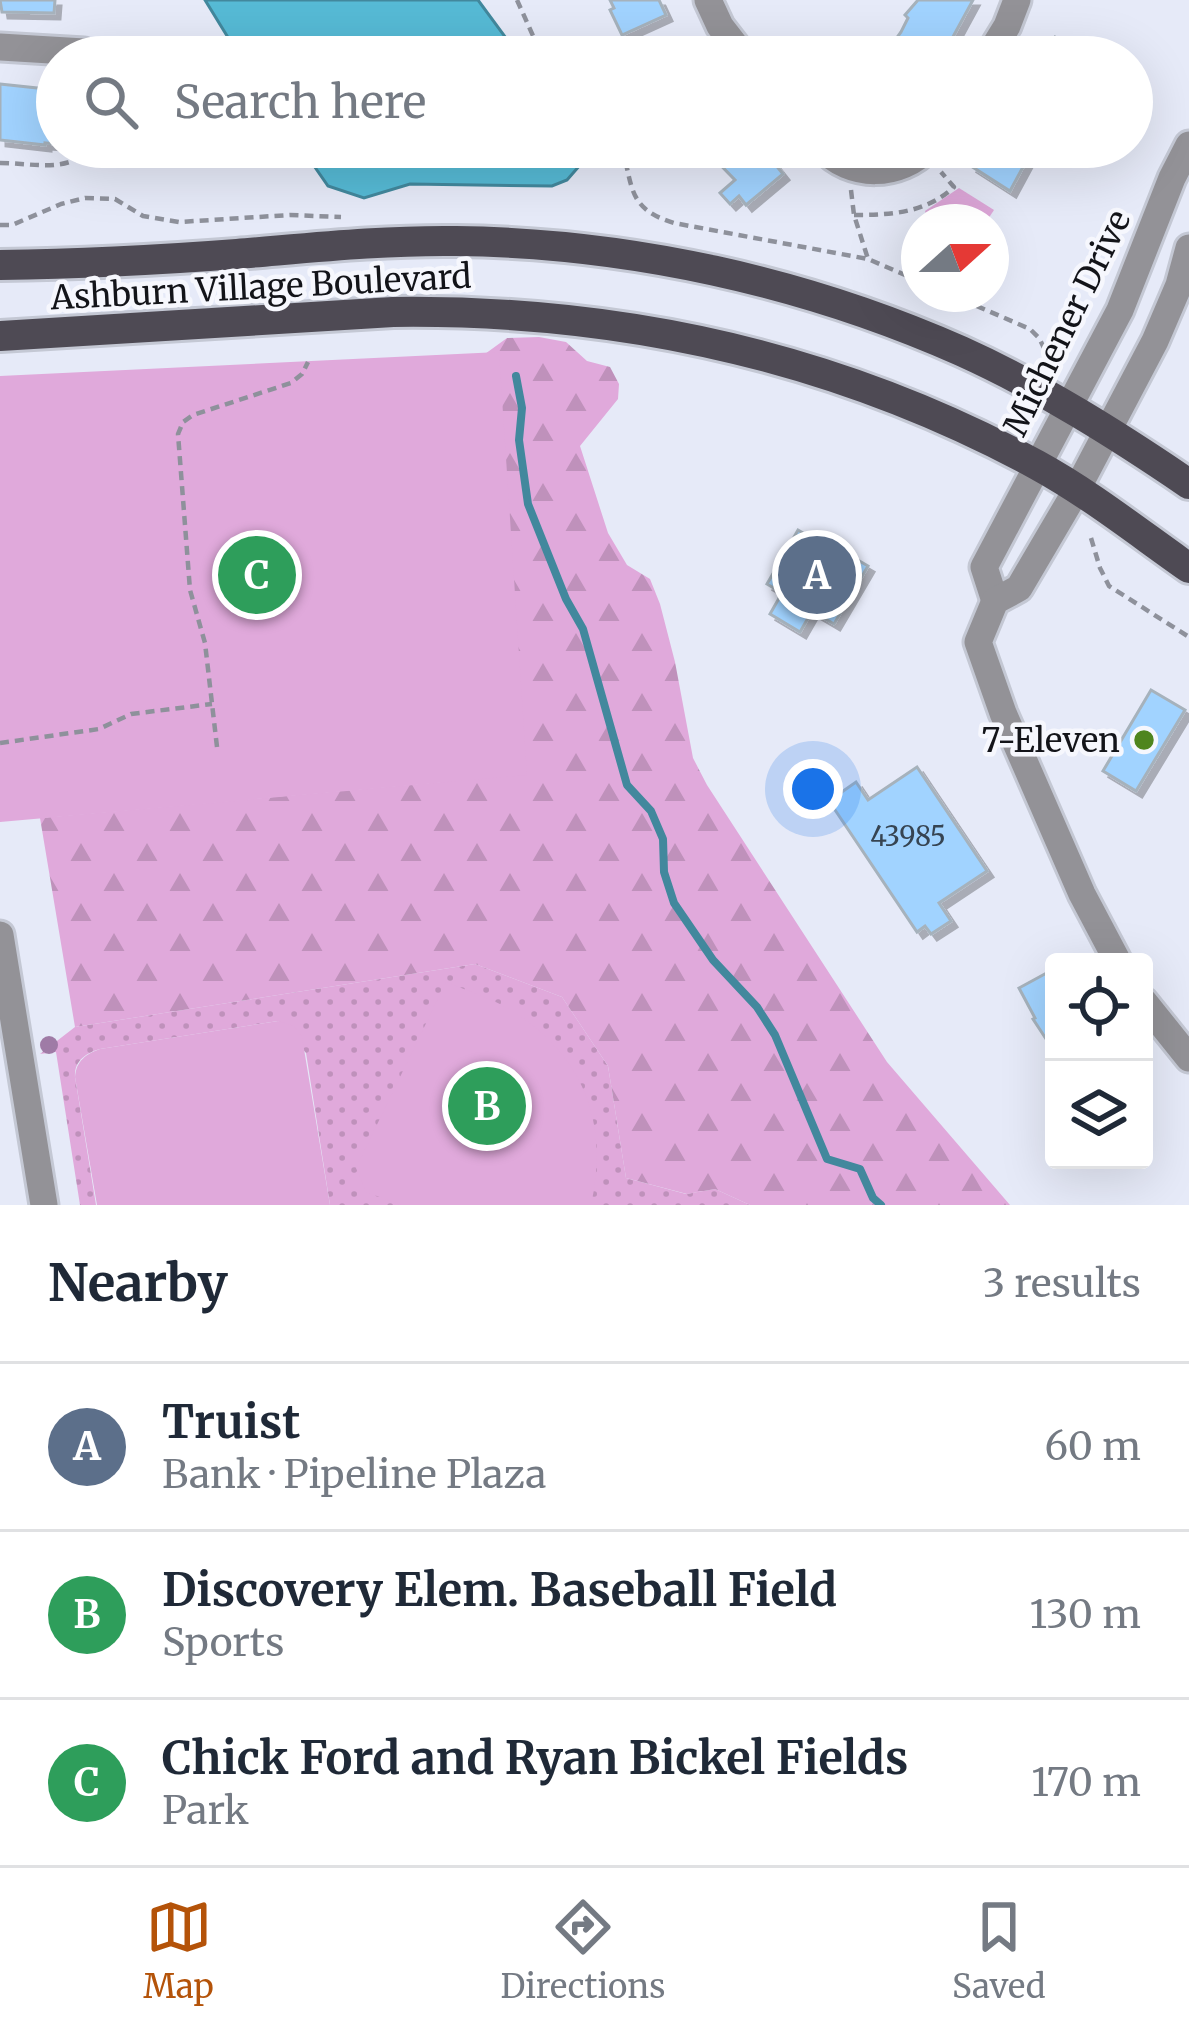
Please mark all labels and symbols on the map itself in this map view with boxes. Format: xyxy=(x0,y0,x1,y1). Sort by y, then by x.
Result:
north arrow xyxy=(901,204,1009,312)
street label: Michener Drive xyxy=(995,204,1139,442)
street label: Ashburn Village Boulevard xyxy=(49,256,472,319)
pin: C xyxy=(218,530,296,620)
pin: A xyxy=(778,530,856,620)
place label: 7-Eleven xyxy=(981,720,1120,761)
marker: 7-Eleven xyxy=(1131,727,1157,753)
your location xyxy=(783,759,843,819)
house number: 43985 xyxy=(870,819,946,853)
pin: B xyxy=(448,1061,526,1151)

